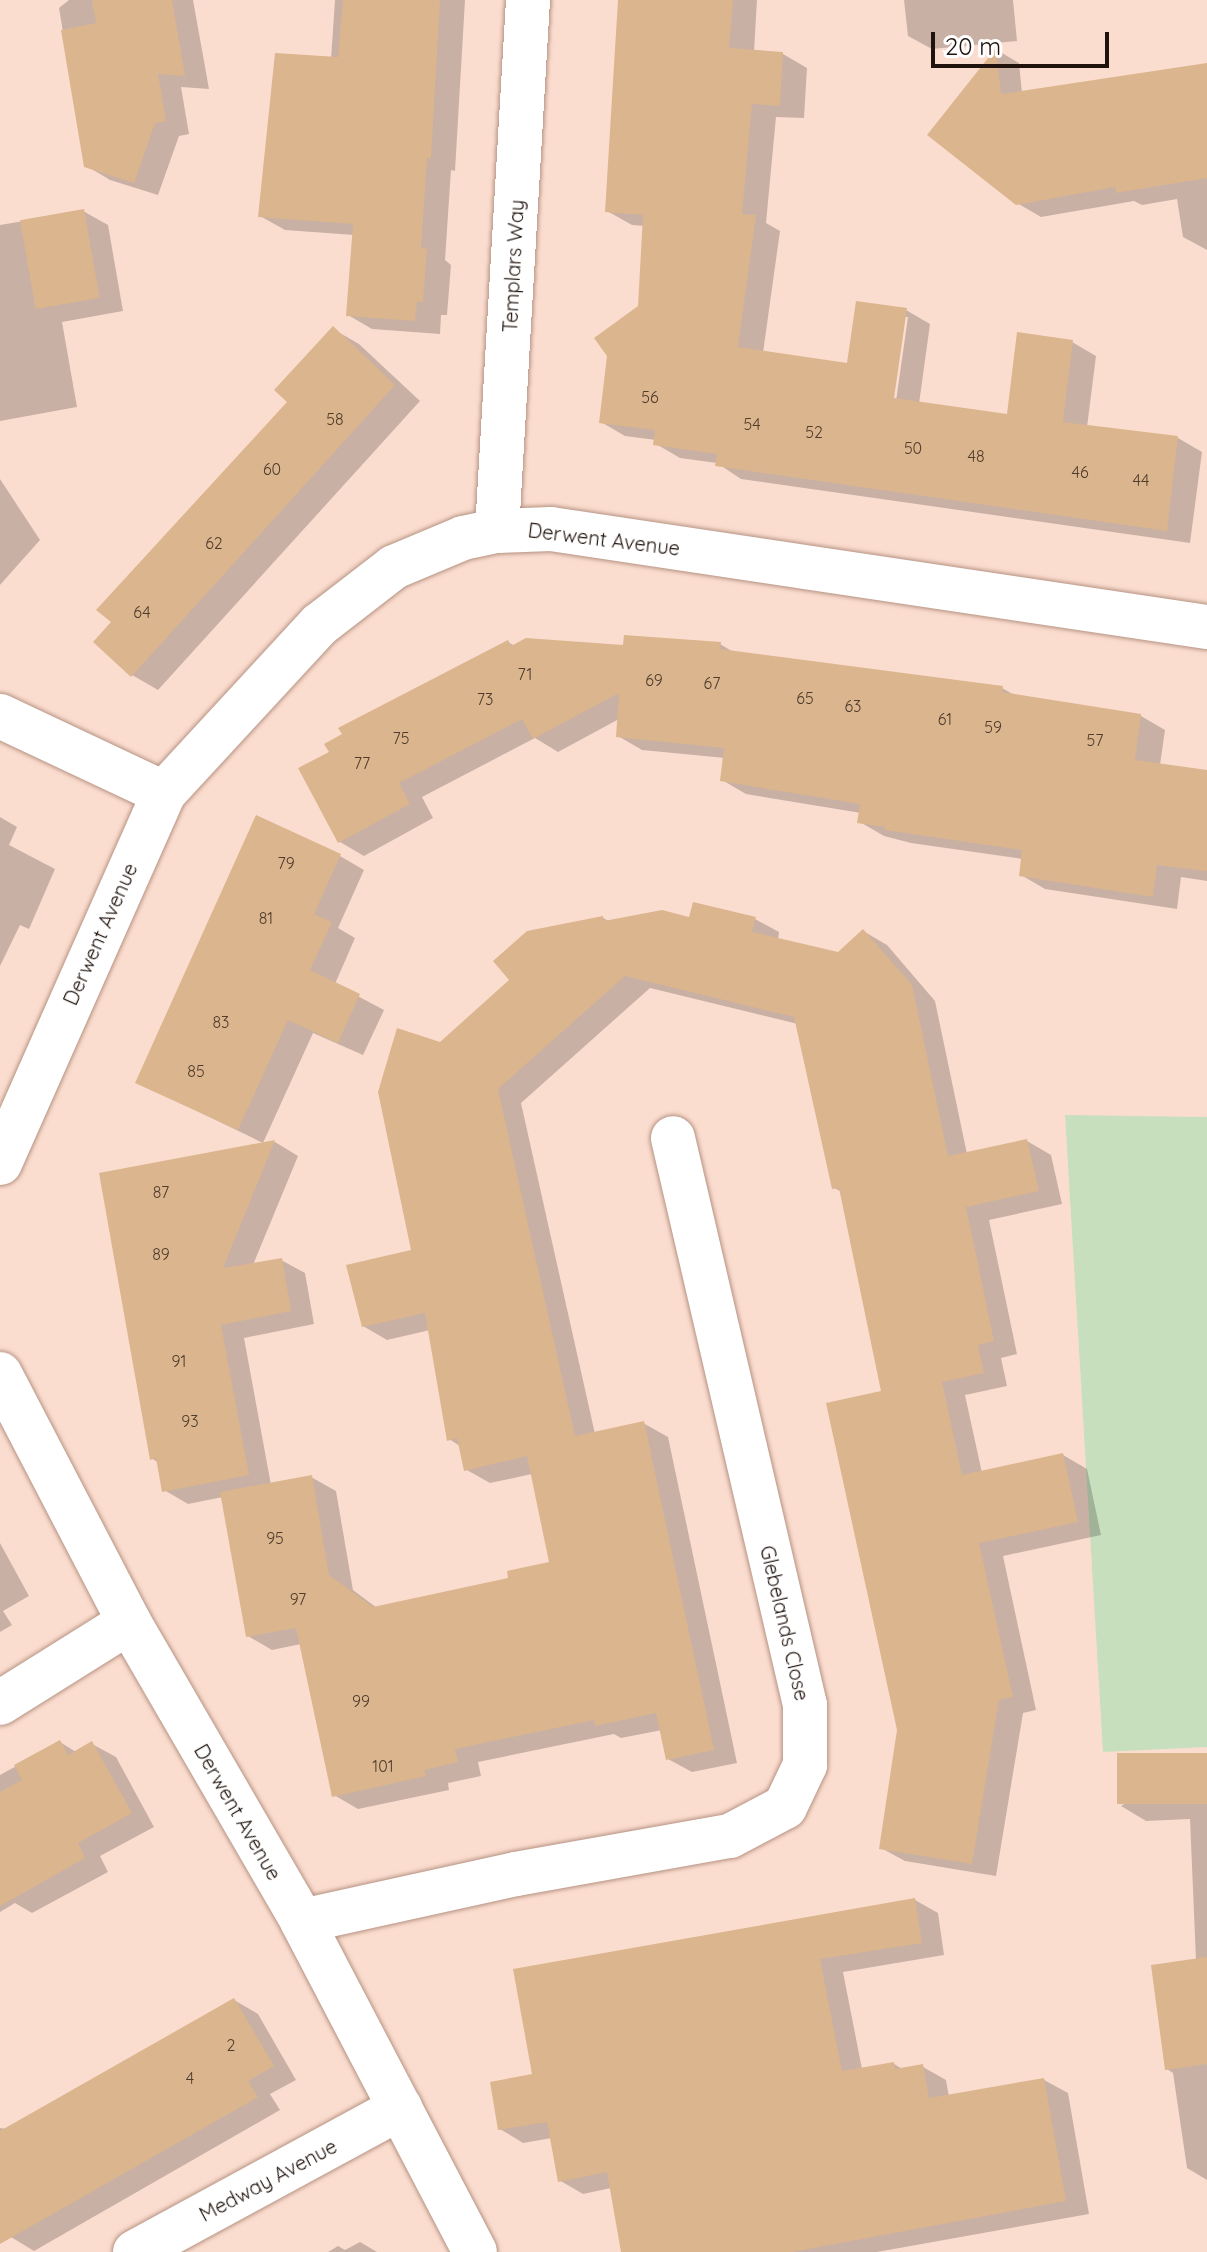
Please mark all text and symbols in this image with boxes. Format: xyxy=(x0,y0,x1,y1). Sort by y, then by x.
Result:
scale bar xyxy=(935,16,1113,66)
text: 20 m xyxy=(945,31,1001,61)
street label: Templars Way xyxy=(498,199,528,333)
house number: 56 xyxy=(641,387,659,407)
house number: 58 xyxy=(326,409,344,429)
house number: 54 xyxy=(743,414,761,434)
house number: 52 xyxy=(805,422,823,442)
house number: 50 xyxy=(904,438,922,458)
house number: 48 xyxy=(967,446,985,466)
house number: 60 xyxy=(263,459,281,479)
house number: 46 xyxy=(1071,462,1089,482)
house number: 44 xyxy=(1133,470,1149,490)
street label: Derwent Avenue xyxy=(527,518,681,560)
house number: 62 xyxy=(205,533,223,553)
house number: 64 xyxy=(133,602,151,622)
house number: 71 xyxy=(518,664,532,684)
house number: 69 xyxy=(645,670,663,690)
house number: 67 xyxy=(704,673,720,693)
house number: 65 xyxy=(796,688,814,708)
house number: 73 xyxy=(477,689,493,709)
house number: 63 xyxy=(845,696,861,716)
house number: 61 xyxy=(938,709,952,729)
house number: 59 xyxy=(984,717,1002,737)
house number: 75 xyxy=(393,728,409,748)
house number: 57 xyxy=(1087,730,1103,750)
house number: 77 xyxy=(354,753,370,773)
house number: 79 xyxy=(277,853,295,873)
street label: Derwent Avenue xyxy=(58,859,142,1009)
house number: 81 xyxy=(259,908,273,928)
house number: 83 xyxy=(212,1012,230,1032)
house number: 85 xyxy=(187,1061,205,1081)
house number: 87 xyxy=(153,1182,169,1202)
house number: 89 xyxy=(152,1244,170,1264)
house number: 91 xyxy=(172,1351,186,1371)
house number: 93 xyxy=(181,1411,199,1431)
house number: 95 xyxy=(266,1528,284,1548)
street label: Glebelands Close xyxy=(755,1543,815,1703)
house number: 97 xyxy=(290,1589,306,1609)
house number: 99 xyxy=(352,1691,370,1711)
street label: Derwent Avenue xyxy=(189,1740,287,1884)
house number: 101 xyxy=(372,1756,394,1776)
house number: 2 xyxy=(227,2035,235,2055)
house number: 4 xyxy=(186,2068,194,2088)
street label: Medway Avenue xyxy=(195,2134,341,2226)

